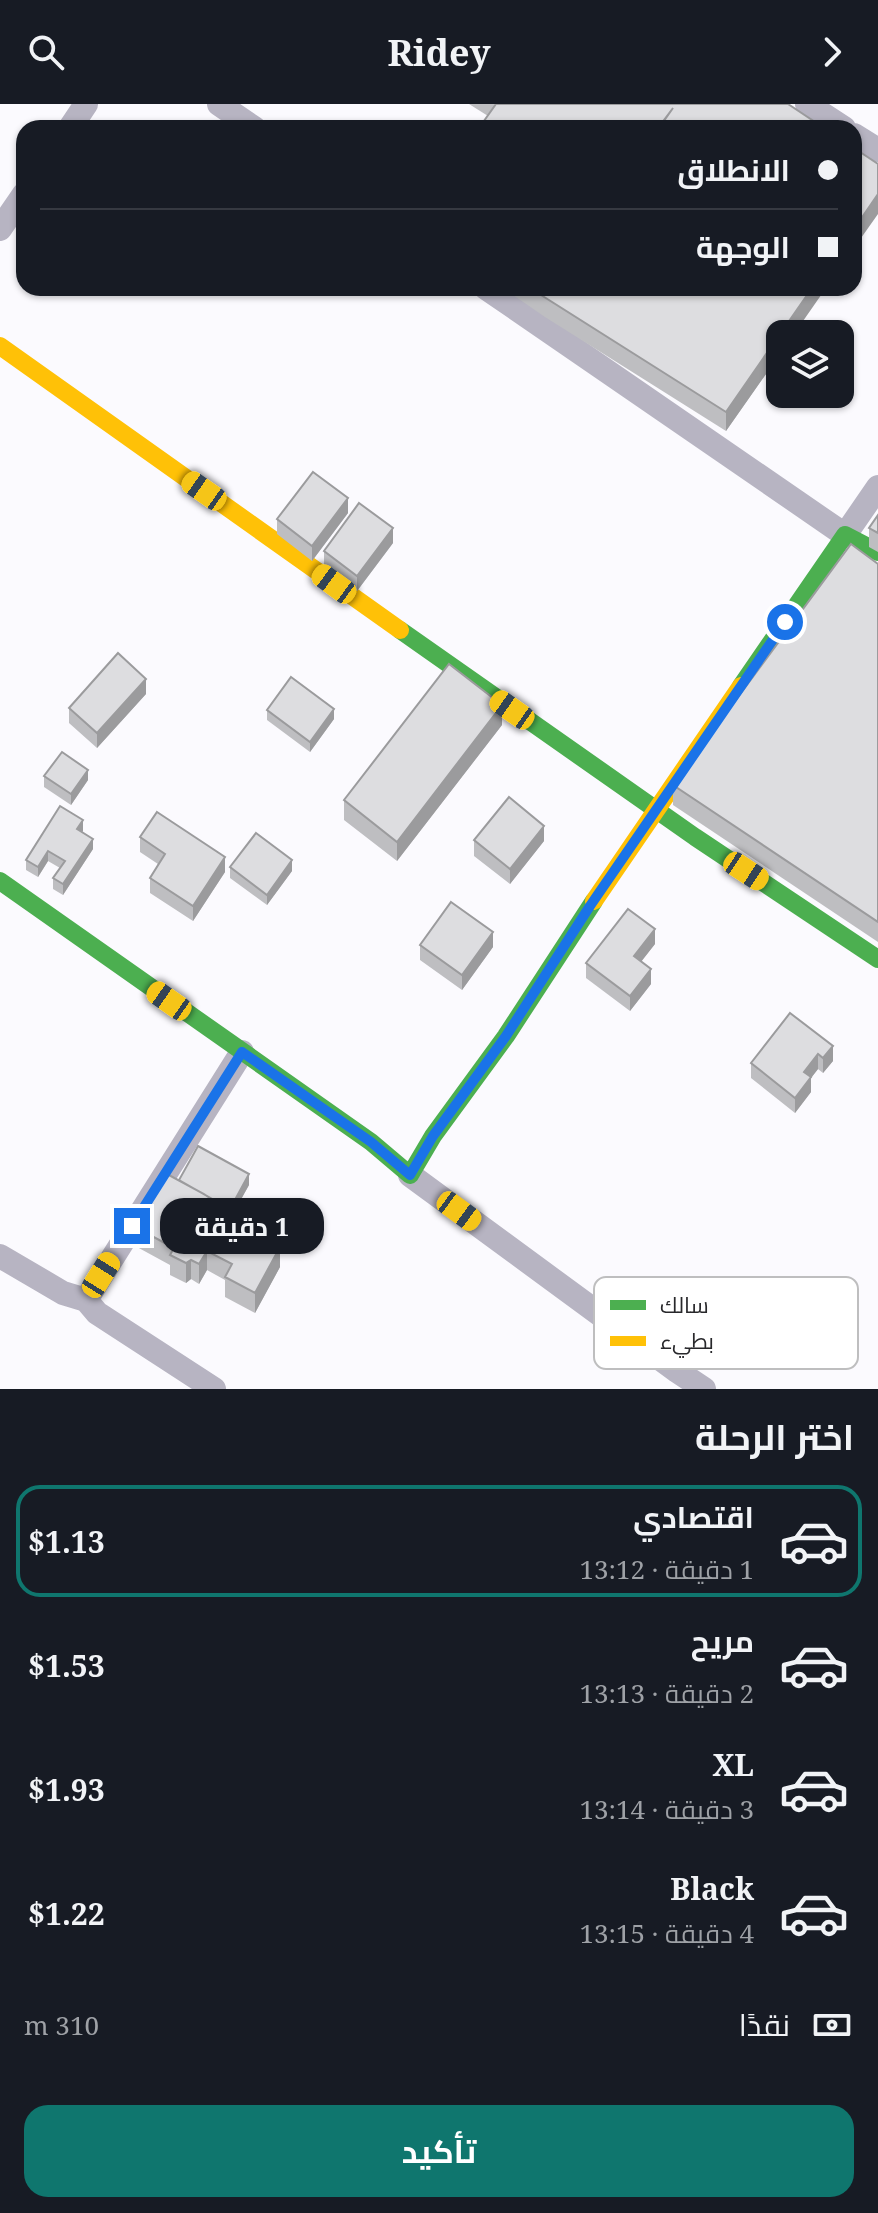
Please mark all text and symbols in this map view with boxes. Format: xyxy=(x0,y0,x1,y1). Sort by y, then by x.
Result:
text: Ridey xyxy=(387,28,491,77)
icon: search xyxy=(24,30,68,74)
icon: forward xyxy=(810,30,854,74)
text: الانطلاق xyxy=(677,149,790,190)
text: الوجهة xyxy=(696,226,790,267)
map controls xyxy=(766,320,854,408)
button: layers xyxy=(766,320,854,408)
car xyxy=(177,467,231,515)
car xyxy=(308,560,360,608)
route start xyxy=(767,604,803,640)
car xyxy=(485,686,539,734)
car xyxy=(719,848,773,894)
car xyxy=(142,977,196,1025)
car xyxy=(433,1187,485,1235)
callout: 1 دقيقة xyxy=(160,1198,324,1254)
route end xyxy=(114,1208,150,1244)
text: 1 دقيقة xyxy=(195,1208,289,1244)
car xyxy=(78,1248,124,1302)
legend xyxy=(594,1277,858,1369)
text: سالك xyxy=(660,1289,709,1319)
text: بطيء xyxy=(660,1325,714,1358)
text: اختر الرحلة xyxy=(695,1412,854,1461)
text: اقتصادي xyxy=(633,1496,754,1537)
icon: car xyxy=(778,1505,850,1577)
text: $1.13 xyxy=(28,1521,105,1562)
text: 1 دقيقة · 13:12 xyxy=(579,1551,754,1587)
text: مريح xyxy=(691,1620,754,1661)
icon: car xyxy=(778,1629,850,1701)
text: $1.53 xyxy=(28,1645,105,1686)
text: 2 دقيقة · 13:13 xyxy=(579,1675,754,1711)
text: XL xyxy=(712,1744,754,1785)
icon: car xyxy=(778,1753,850,1825)
text: $1.93 xyxy=(28,1769,105,1810)
text: 3 دقيقة · 13:14 xyxy=(579,1791,754,1827)
text: Black xyxy=(670,1868,754,1909)
icon: car xyxy=(778,1877,850,1949)
text: $1.22 xyxy=(28,1893,105,1934)
text: 4 دقيقة · 13:15 xyxy=(579,1915,754,1951)
icon: cash xyxy=(810,2003,854,2047)
text: نقدًا xyxy=(739,2004,790,2045)
text: 310 m xyxy=(24,2007,99,2043)
button: تأكيد xyxy=(24,2105,854,2197)

